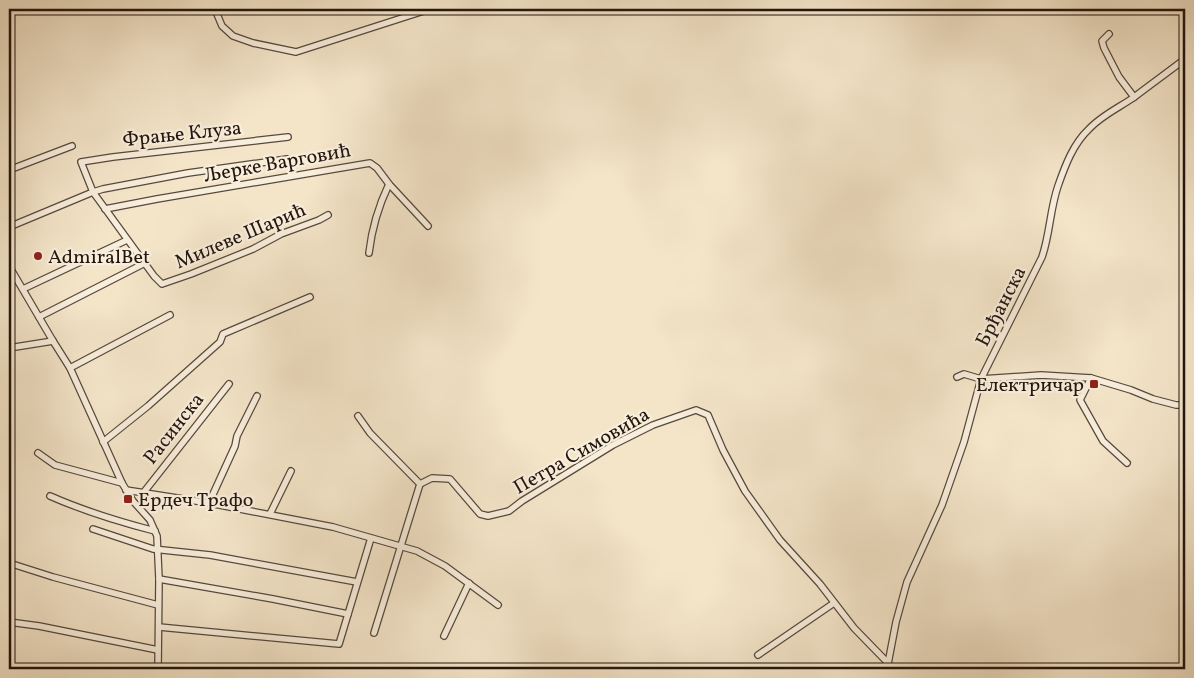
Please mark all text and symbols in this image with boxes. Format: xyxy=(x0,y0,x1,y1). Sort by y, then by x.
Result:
street label: Фрање Клуза xyxy=(121,115,243,155)
street label: Љерке Варговић xyxy=(201,137,353,191)
street label: Милеве Шарић xyxy=(171,197,311,277)
place label: AdmiralBet xyxy=(48,244,150,272)
marker: AdmiralBet xyxy=(32,250,44,262)
street label: Брђанска xyxy=(970,262,1034,352)
place label: Електричар xyxy=(976,372,1084,400)
marker: Електричар xyxy=(1088,378,1100,390)
street label: Расинска xyxy=(138,387,212,471)
street label: Петра Симовића xyxy=(509,401,655,502)
place label: Ердеч Трафо xyxy=(138,487,253,515)
marker: Ердеч Трафо xyxy=(122,493,134,505)

